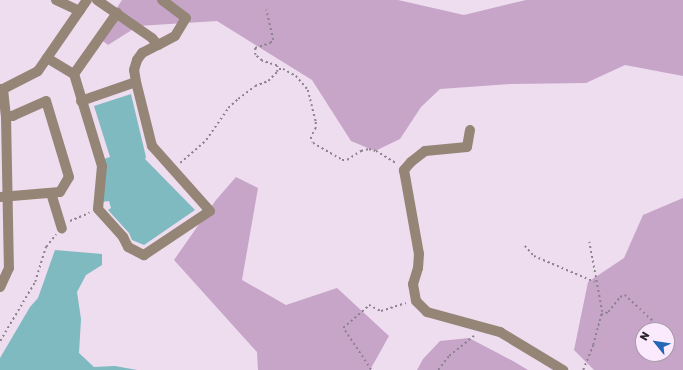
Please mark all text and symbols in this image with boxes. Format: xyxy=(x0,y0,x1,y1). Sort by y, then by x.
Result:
north arrow xyxy=(635,322,675,362)
text: N xyxy=(637,330,653,343)

